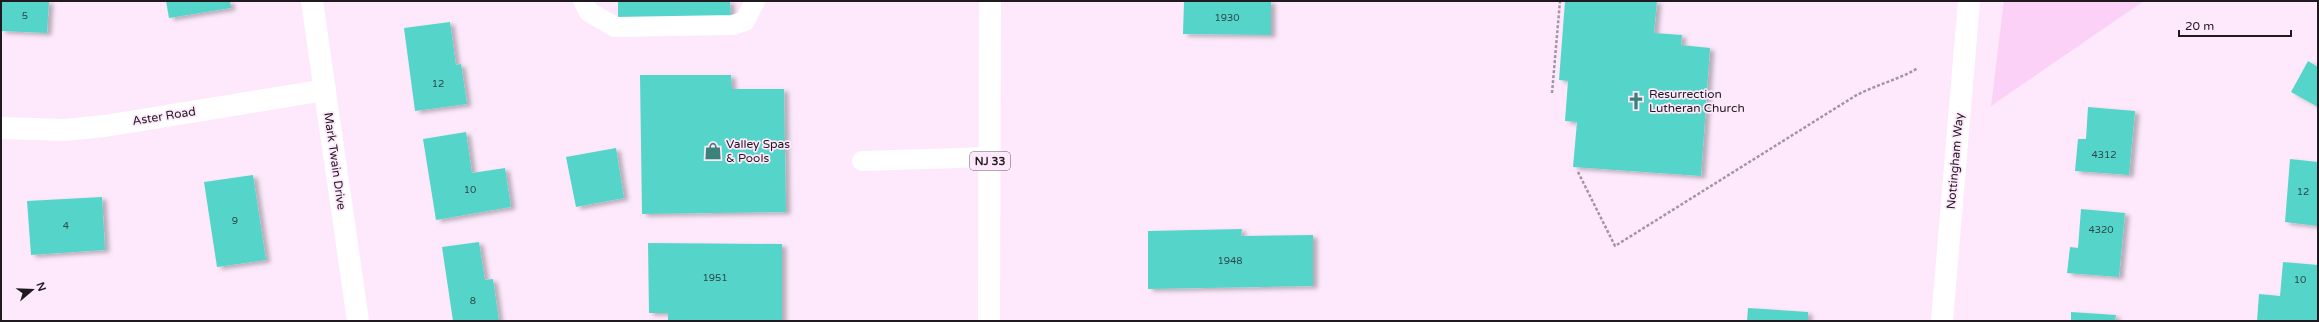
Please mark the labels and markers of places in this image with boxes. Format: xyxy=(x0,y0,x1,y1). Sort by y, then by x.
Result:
place label: Resurrection Lutheran Church xyxy=(1649,87,1745,115)
church icon: Resurrection Lutheran Church xyxy=(1626,91,1646,111)
place label: Valley Spas & Pools xyxy=(726,137,790,165)
shop icon: Valley Spas & Pools xyxy=(703,141,723,161)

